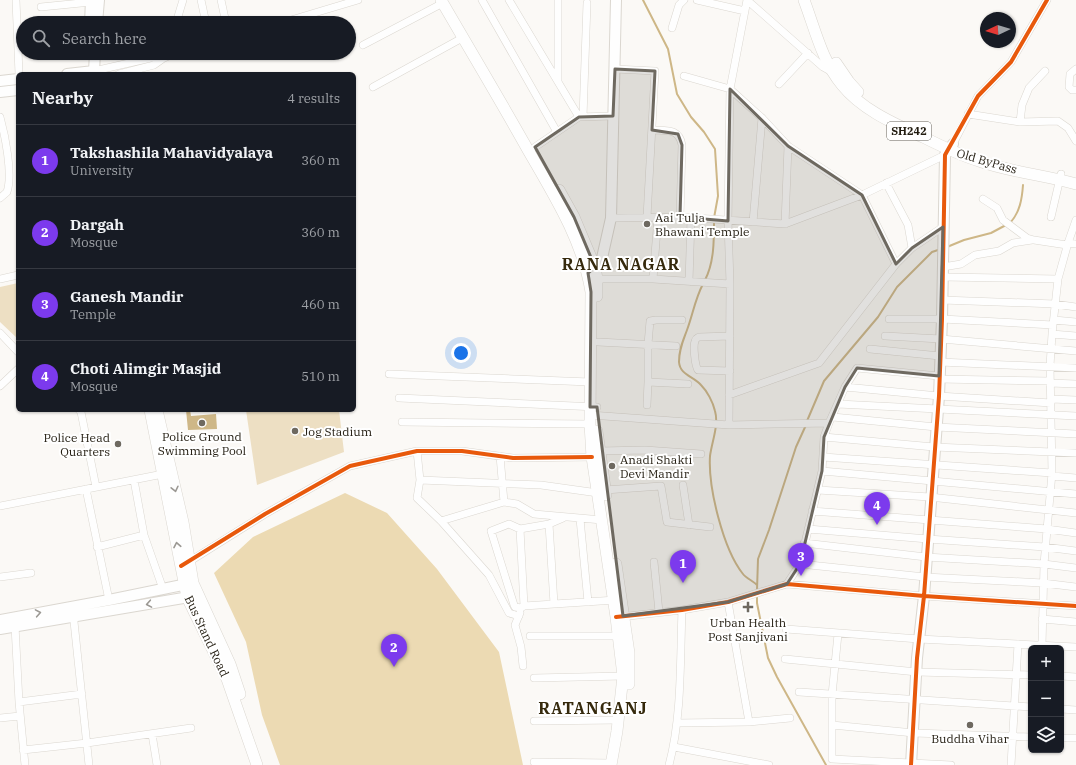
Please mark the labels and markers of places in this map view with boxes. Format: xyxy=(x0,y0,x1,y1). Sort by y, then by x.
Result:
place label: Aai Tulja Bhawani Temple xyxy=(655,210,750,239)
marker: Aai Tulja Bhawani Temple xyxy=(642,219,652,229)
marker: Police Ground Swimming Pool xyxy=(197,418,207,428)
place label: Jog Stadium xyxy=(303,424,373,439)
marker: Jog Stadium xyxy=(290,426,300,436)
place label: Police Ground Swimming Pool xyxy=(158,429,247,458)
place label: Police Head Quarters xyxy=(43,430,110,459)
marker: Police Head Quarters xyxy=(113,439,123,449)
place label: Anadi Shakti Devi Mandir xyxy=(620,452,693,481)
marker: Anadi Shakti Devi Mandir xyxy=(607,461,617,471)
pin: 4 xyxy=(864,492,890,525)
pin: 3 xyxy=(788,543,814,576)
pin: 1 xyxy=(670,550,696,583)
marker: Urban Health Post Sanjivani xyxy=(742,601,754,613)
place label: Urban Health Post Sanjivani xyxy=(708,615,788,644)
pin: 2 xyxy=(381,634,407,667)
marker: Buddha Vihar xyxy=(965,720,975,730)
place label: Buddha Vihar xyxy=(931,731,1009,746)

